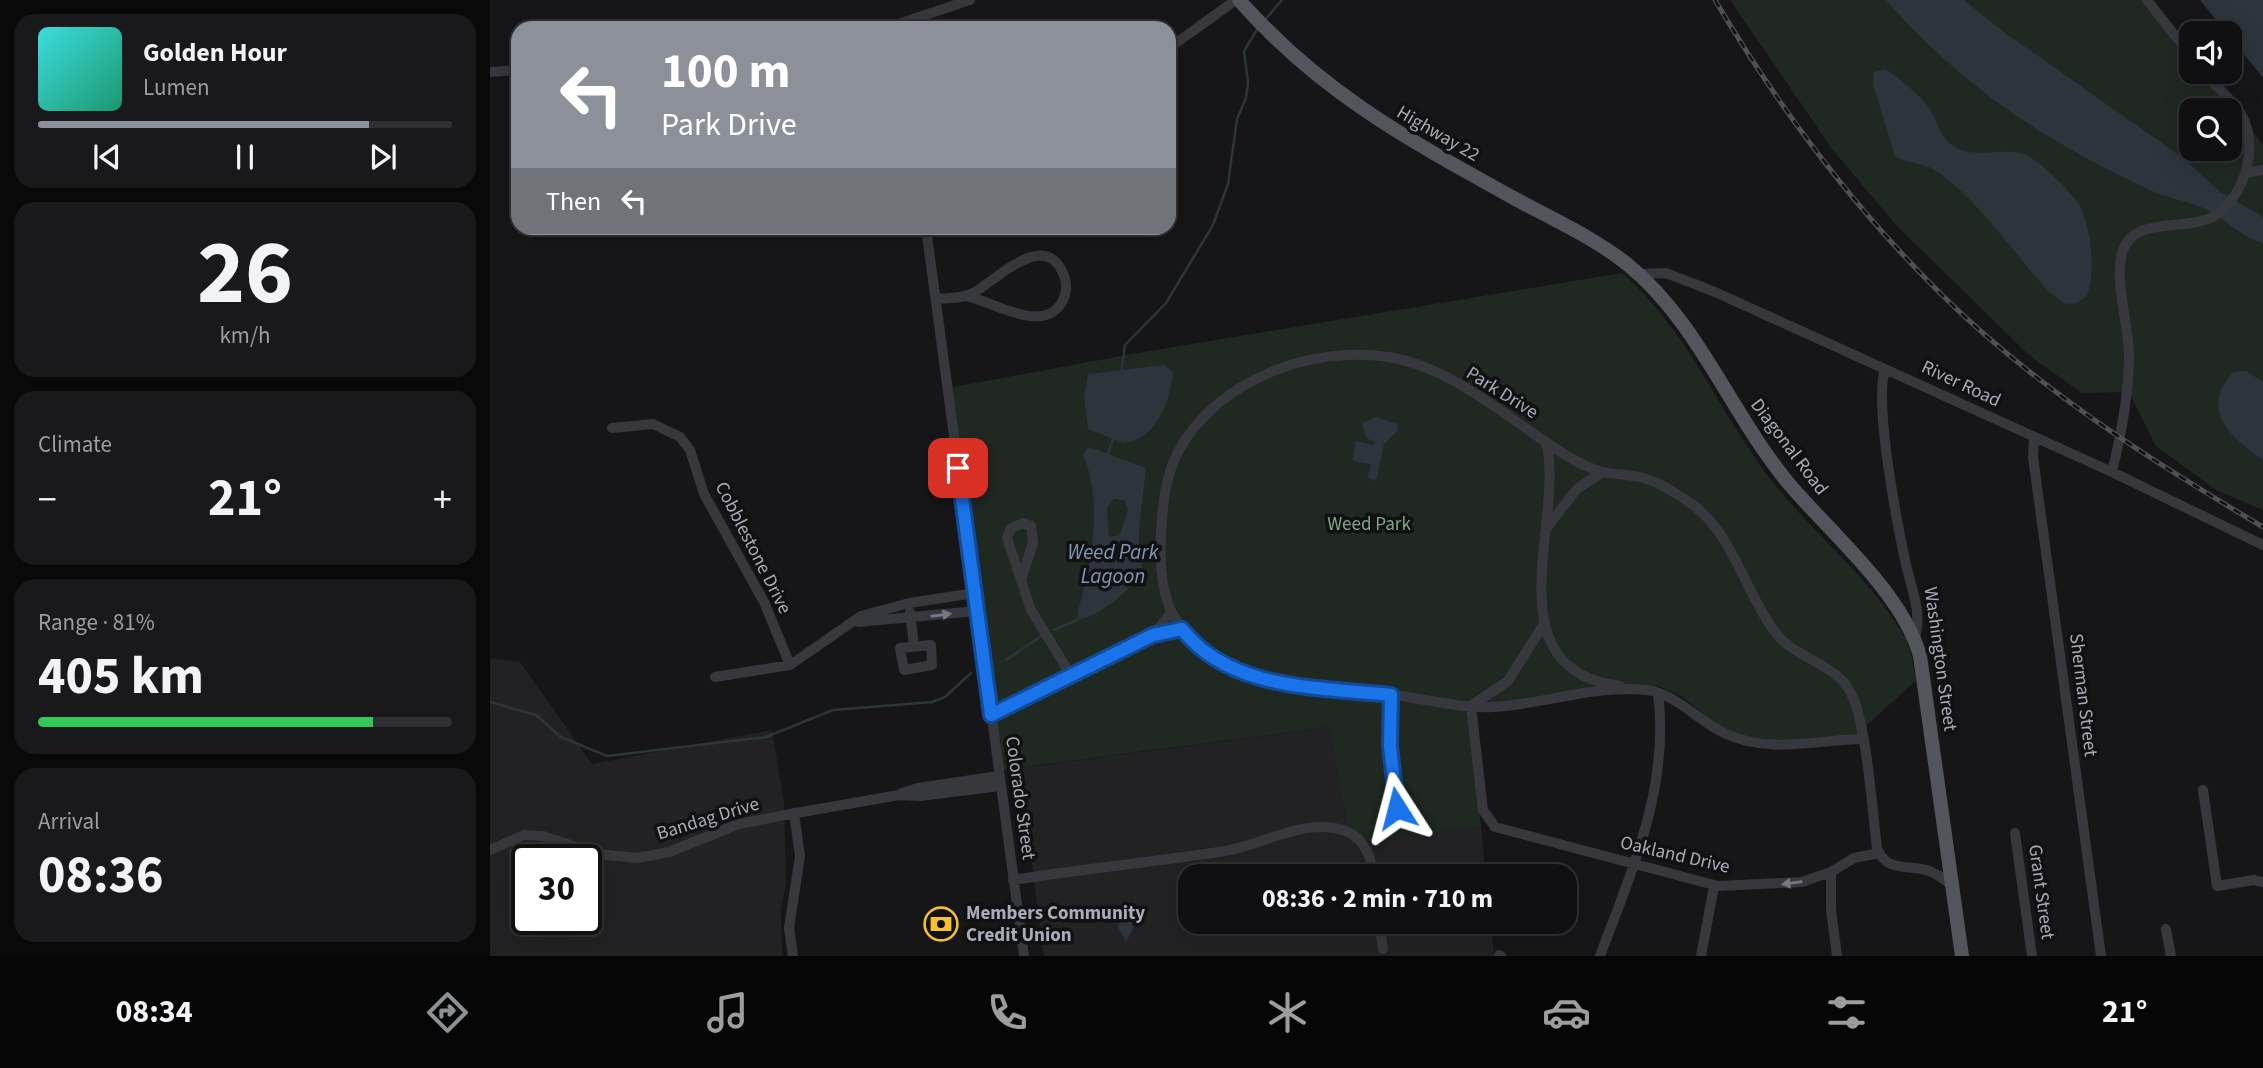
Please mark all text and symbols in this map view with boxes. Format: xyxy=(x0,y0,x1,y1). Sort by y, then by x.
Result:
map controls xyxy=(2179,21,2242,161)
button: sound xyxy=(2179,21,2242,84)
text: Golden Hour xyxy=(143,34,287,71)
text: 100 m xyxy=(661,37,790,107)
icon: left xyxy=(546,49,637,140)
text: Lumen xyxy=(143,71,210,104)
button: search xyxy=(2179,98,2242,161)
street label: Highway 22 xyxy=(1392,99,1484,169)
text: Park Drive xyxy=(661,102,797,148)
icon: previous xyxy=(88,138,126,176)
icon: pause xyxy=(226,138,264,176)
icon: next xyxy=(364,138,402,176)
icon: left xyxy=(615,182,653,220)
text: Then xyxy=(546,183,601,220)
text: 26 xyxy=(197,209,293,338)
text: km/h xyxy=(219,319,271,352)
street label: River Road xyxy=(1917,354,2005,414)
street label: Park Drive xyxy=(1461,360,1543,426)
street label: Diagonal Road xyxy=(1744,393,1834,501)
text: Climate xyxy=(38,428,112,461)
pin xyxy=(928,438,988,498)
icon: arrive xyxy=(939,449,977,487)
text: 21° xyxy=(208,462,282,536)
text: − xyxy=(38,473,57,527)
text: + xyxy=(433,473,452,527)
street label: Cobblestone Drive xyxy=(708,477,798,619)
park label: Weed Park xyxy=(1327,511,1411,538)
water label: Weed Park Lagoon xyxy=(1068,537,1159,591)
street label: Washington Street xyxy=(1917,585,1964,733)
text: Range · 81% xyxy=(38,606,155,639)
one-way arrow xyxy=(930,610,952,621)
street label: Sherman Street xyxy=(2062,632,2104,759)
text: 405 km xyxy=(38,640,204,714)
street label: Colorado Street xyxy=(998,735,1042,862)
position arrow xyxy=(1360,771,1434,845)
street label: Bandag Drive xyxy=(653,791,763,847)
text: Arrival xyxy=(38,805,100,838)
street label: Oakland Drive xyxy=(1617,829,1733,881)
text: 08:36 xyxy=(38,839,163,913)
street label: Grant Street xyxy=(2021,843,2061,942)
speed limit sign: 30 xyxy=(511,844,602,935)
one-way arrow xyxy=(1781,877,1803,888)
text: 08:36 · 2 min · 710 m xyxy=(1262,880,1493,917)
place label: Members Community Credit Union xyxy=(966,900,1145,949)
bank icon: Members Community Credit Union xyxy=(922,905,960,943)
icon: directions xyxy=(423,988,472,1037)
icon: music xyxy=(703,988,752,1037)
icon: phone xyxy=(983,988,1032,1037)
icon: climate xyxy=(1263,988,1312,1037)
icon: car xyxy=(1542,988,1591,1037)
icon: filters xyxy=(1822,988,1871,1037)
text: 08:34 xyxy=(115,989,193,1035)
text: 21° xyxy=(2102,989,2148,1035)

